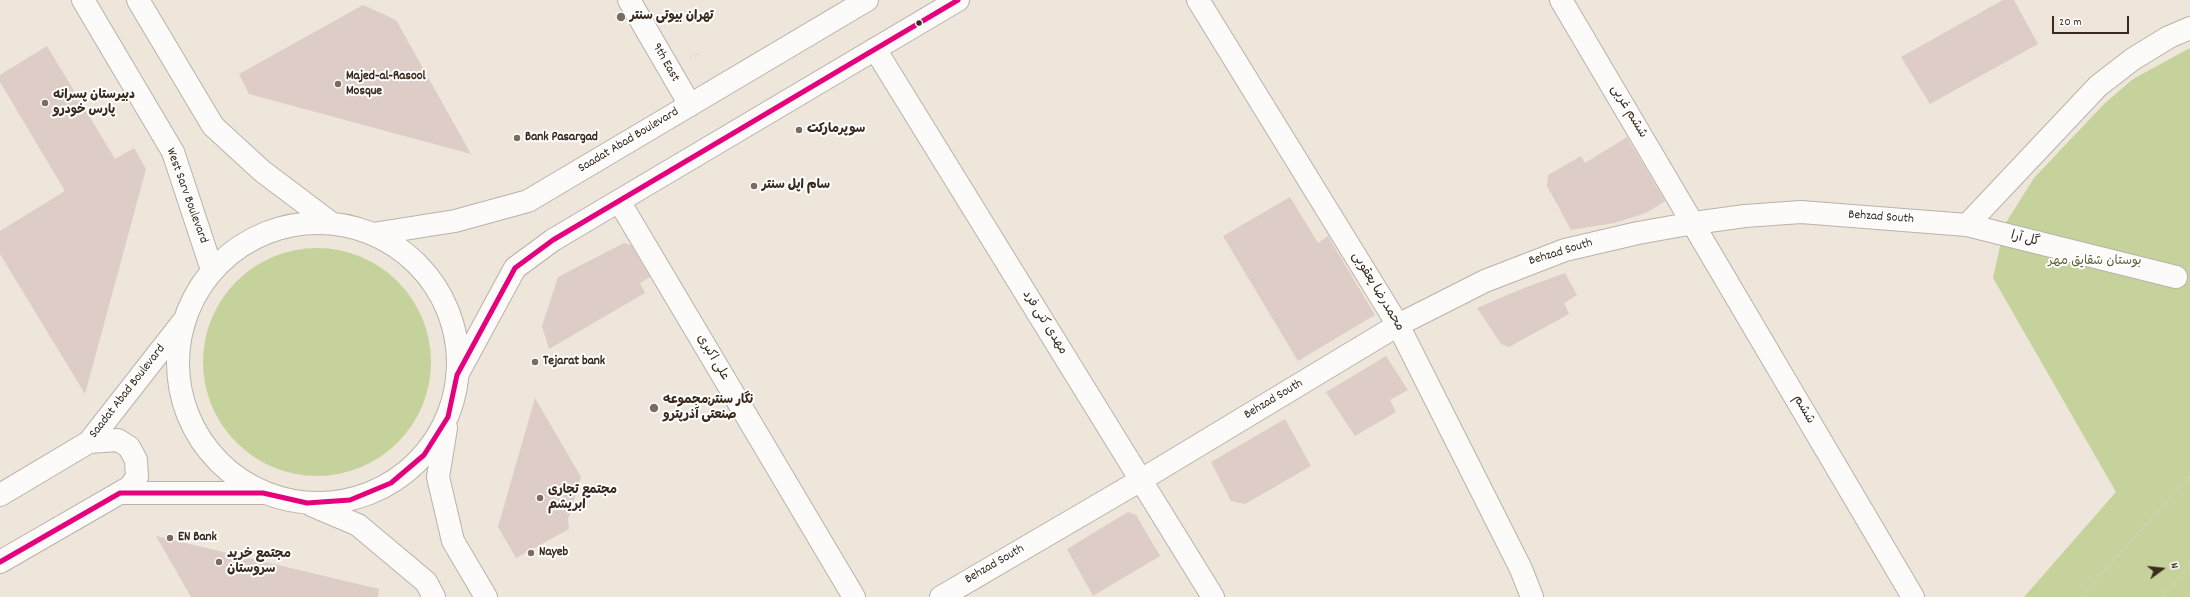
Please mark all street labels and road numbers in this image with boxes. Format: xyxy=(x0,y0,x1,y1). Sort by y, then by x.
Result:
street label: 9th East xyxy=(648,41,682,85)
street label: ششم غربی xyxy=(1606,83,1650,141)
street label: Saadat Abad Boulevard xyxy=(576,105,682,177)
street label: West Sarv Boulevard xyxy=(162,146,210,246)
street label: Behzad South xyxy=(1848,208,1914,228)
street label: گل آرا xyxy=(2009,229,2041,251)
street label: Behzad South xyxy=(1527,236,1595,270)
street label: محمدرضا یعقوبی xyxy=(1347,250,1407,334)
street label: مهدی کنی فرد xyxy=(1018,288,1070,358)
street label: علی اکبری xyxy=(692,332,732,384)
street label: Saadat Abad Boulevard xyxy=(87,342,169,442)
street label: Behzad South xyxy=(1242,376,1306,424)
street label: ششم xyxy=(1789,393,1817,427)
street label: Behzad South xyxy=(963,542,1027,588)

